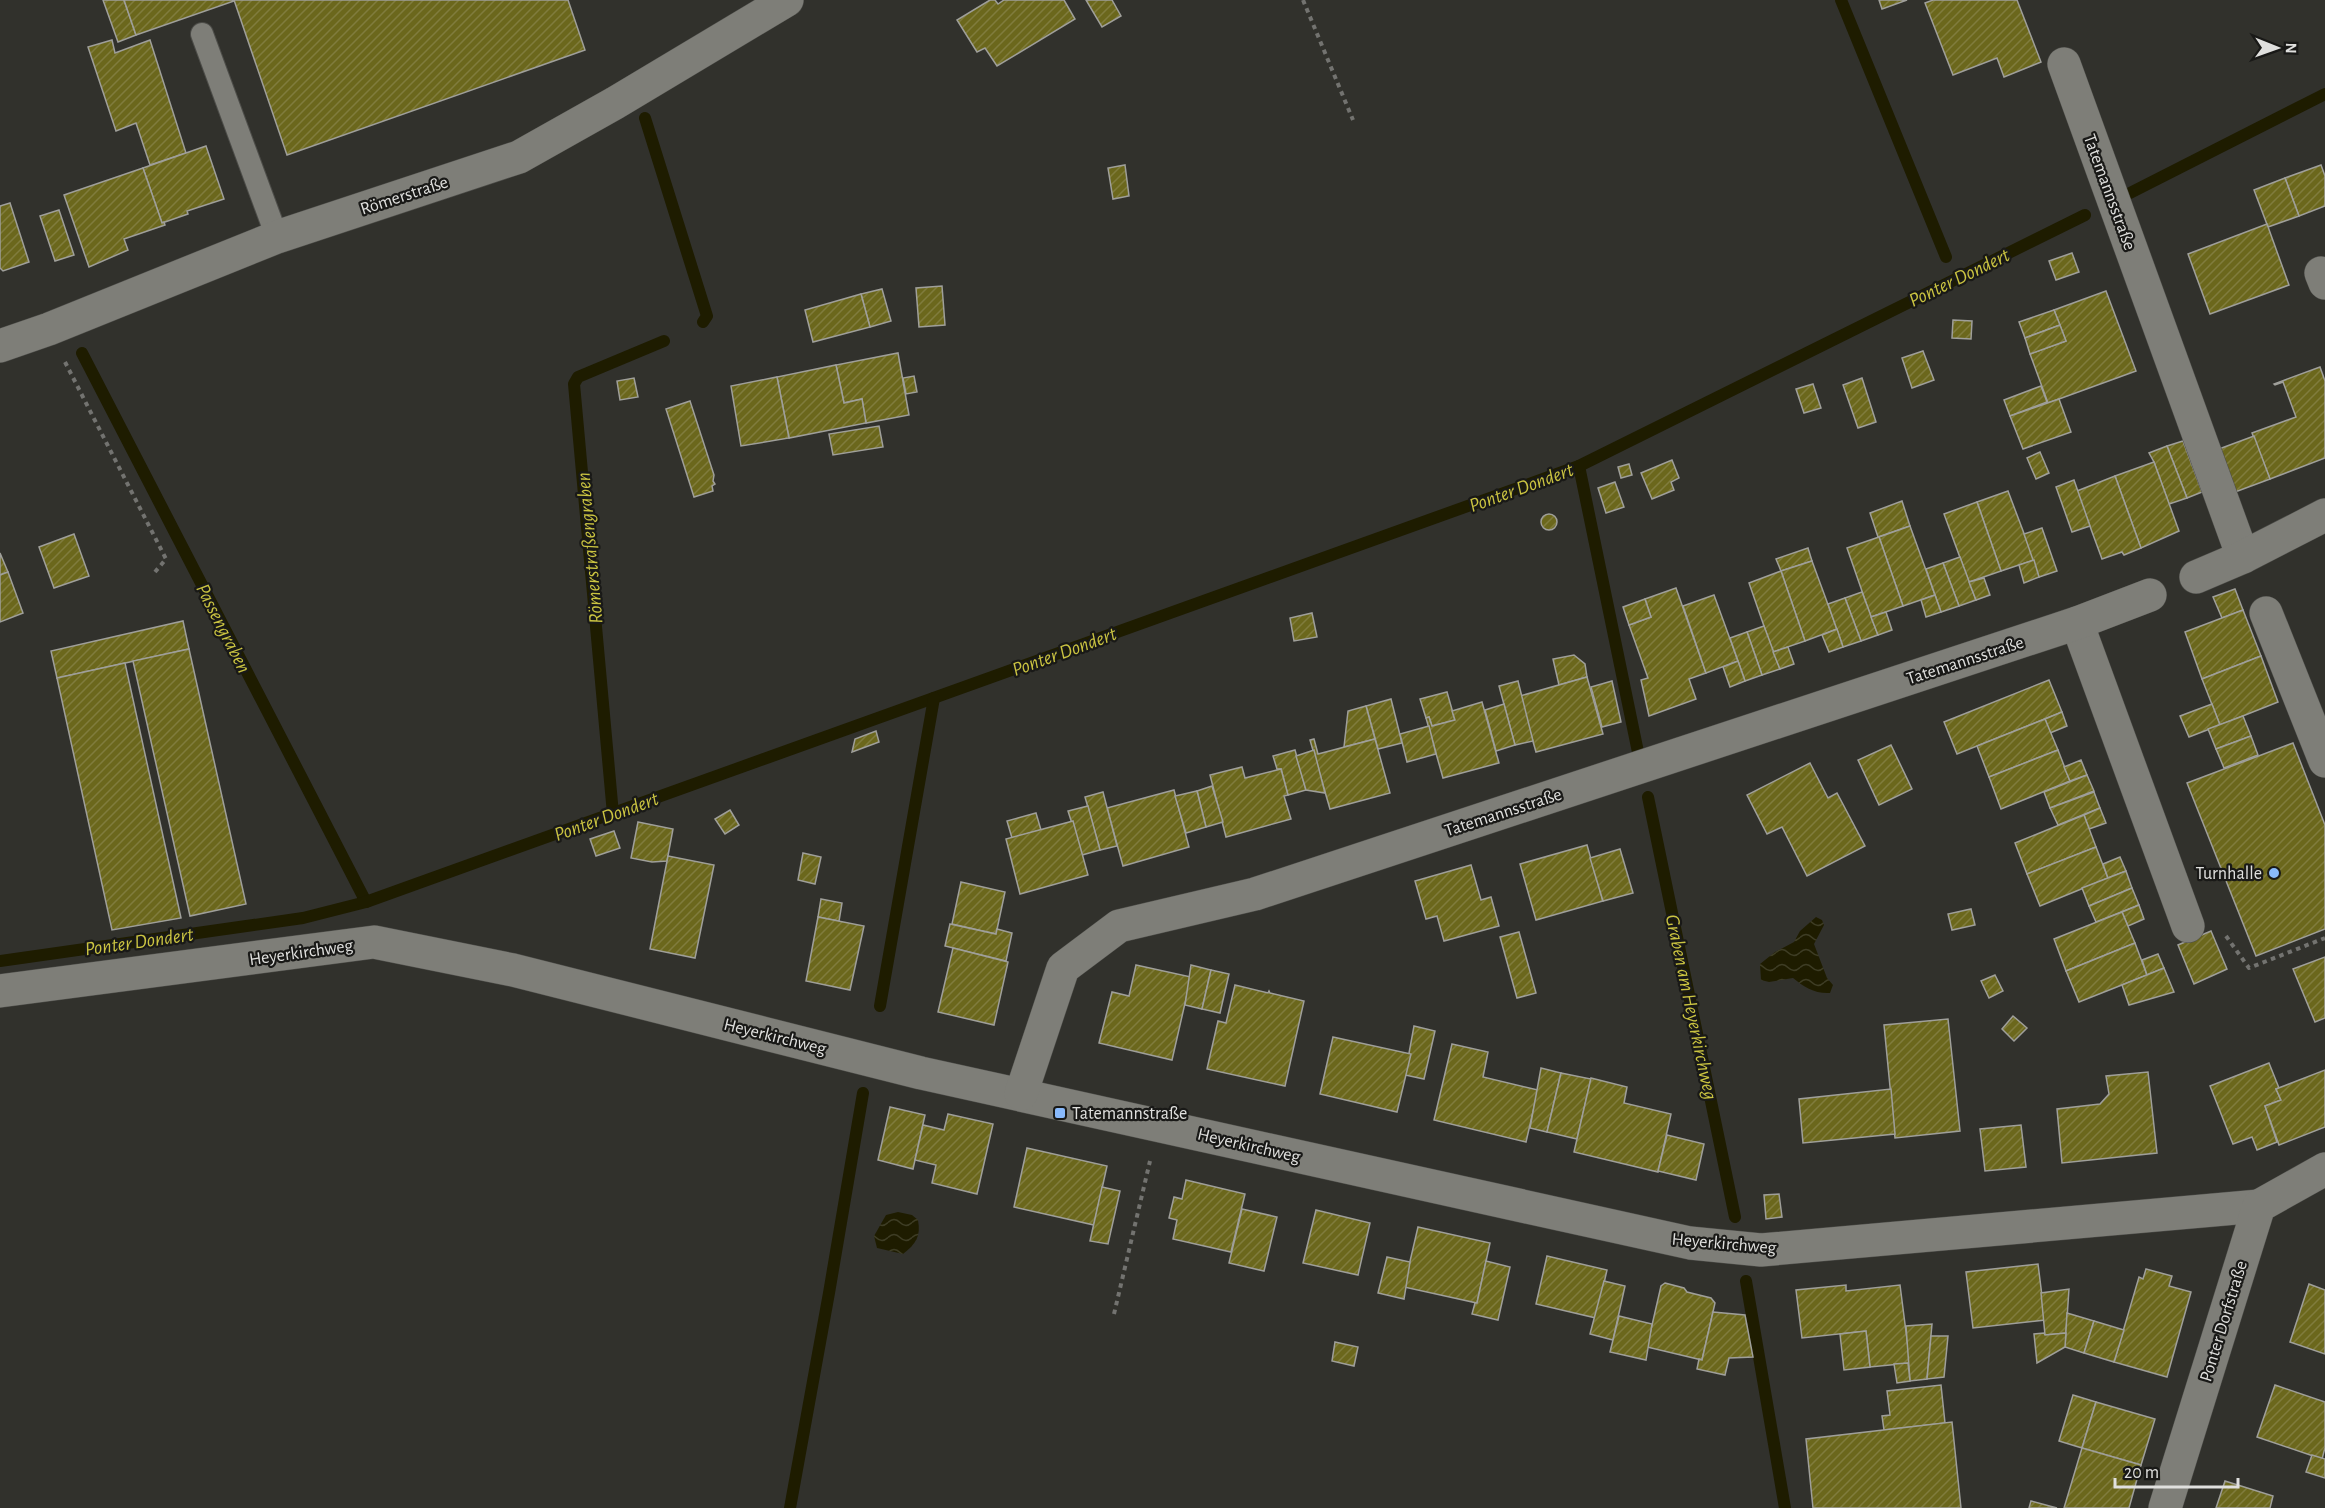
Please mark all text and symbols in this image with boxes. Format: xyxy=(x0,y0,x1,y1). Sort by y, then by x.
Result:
north arrow xyxy=(2247,18,2307,78)
text: N xyxy=(2283,43,2299,54)
street label: Tatemannsstraße xyxy=(2080,132,2138,253)
street label: Römerstraße xyxy=(358,173,450,219)
water label: Ponter Dondert xyxy=(1906,245,2013,311)
water label: Ponter Dondert xyxy=(1466,460,1577,516)
water label: Römerstraßengraben xyxy=(573,471,607,625)
water label: Passengraben xyxy=(192,581,254,676)
water label: Ponter Dondert xyxy=(1009,624,1120,680)
street label: Tatemannsstraße xyxy=(1905,634,2026,688)
street label: Tatemannsstraße xyxy=(1443,786,1564,840)
water label: Ponter Dondert xyxy=(551,789,662,845)
place label: Turnhalle xyxy=(2196,865,2262,883)
marker: Turnhalle xyxy=(2267,866,2281,880)
water label: Graben am Heyerkirchweg xyxy=(1662,913,1720,1102)
water label: Ponter Dondert xyxy=(84,924,195,960)
street label: Heyerkirchweg xyxy=(248,937,355,969)
street label: Heyerkirchweg xyxy=(722,1016,828,1058)
place label: Tatemannstraße xyxy=(1072,1105,1187,1123)
marker: Tatemannstraße xyxy=(1053,1106,1067,1120)
street label: Heyerkirchweg xyxy=(1196,1125,1302,1167)
street label: Heyerkirchweg xyxy=(1671,1230,1777,1258)
street label: Ponter Dorfstraße xyxy=(2197,1259,2251,1384)
scale bar xyxy=(2115,1451,2238,1489)
text: 20 m xyxy=(2124,1464,2159,1482)

